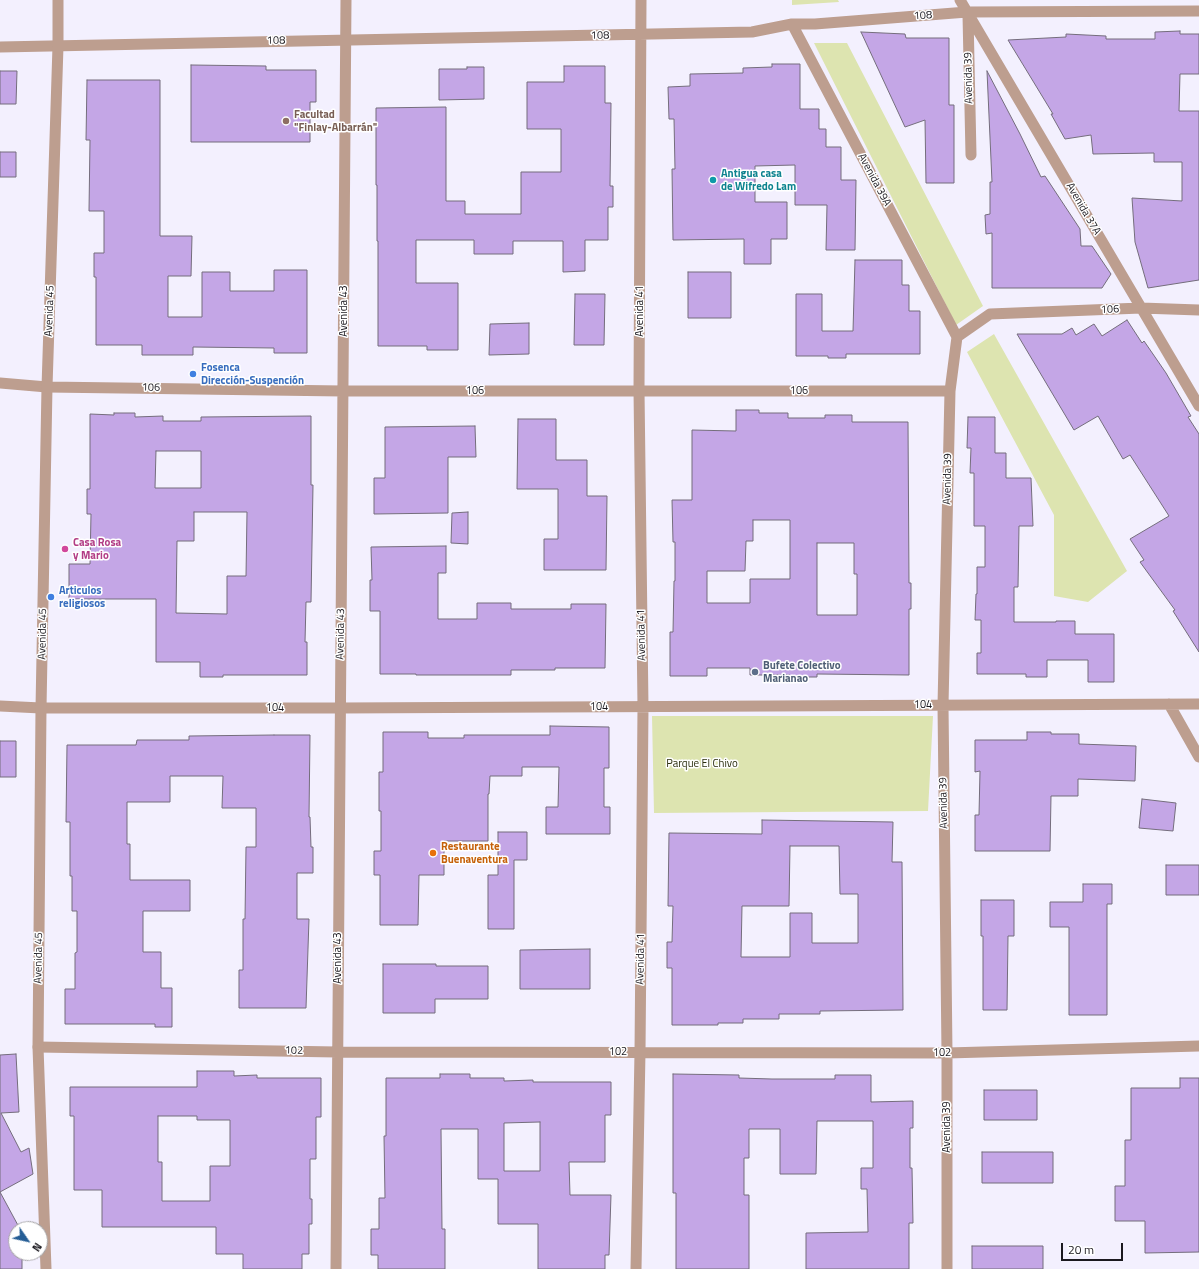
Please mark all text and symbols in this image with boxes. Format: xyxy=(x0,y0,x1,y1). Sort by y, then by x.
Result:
street label: 108 xyxy=(913,9,933,23)
street label: 108 xyxy=(591,29,609,43)
street label: 108 xyxy=(267,34,285,48)
street label: Avenida 39 xyxy=(962,52,976,104)
place label: Facultad "Finlay-Albarrán" xyxy=(294,108,377,134)
marker: Facultad "Finlay-Albarrán" xyxy=(281,116,291,126)
street label: Avenida 39A xyxy=(855,151,893,209)
place label: Antigua casa de Wifredo Lam xyxy=(721,167,796,193)
marker: Antigua casa de Wifredo Lam xyxy=(708,175,718,185)
street label: Avenida 37A xyxy=(1063,181,1103,237)
street label: Avenida 45 xyxy=(43,285,57,337)
street label: Avenida 43 xyxy=(337,285,351,337)
street label: Avenida 41 xyxy=(633,285,647,337)
street label: 106 xyxy=(1101,303,1119,317)
place label: Fosenca Dirección-Suspención xyxy=(201,361,304,387)
marker: Fosenca Dirección-Suspención xyxy=(188,369,198,379)
street label: 106 xyxy=(142,381,160,395)
street label: 106 xyxy=(466,384,484,398)
street label: 106 xyxy=(790,384,808,398)
street label: Avenida 39 xyxy=(941,453,955,505)
place label: Casa Rosa y Mario xyxy=(73,536,121,562)
marker: Casa Rosa y Mario xyxy=(60,544,70,554)
place label: Articulos religiosos xyxy=(59,584,105,610)
marker: Articulos religiosos xyxy=(46,592,56,602)
street label: Avenida 45 xyxy=(36,608,50,660)
street label: Avenida 43 xyxy=(334,608,348,660)
street label: Avenida 41 xyxy=(635,609,649,661)
place label: Bufete Colectivo Marianao xyxy=(763,659,841,685)
marker: Bufete Colectivo Marianao xyxy=(750,667,760,677)
street label: 104 xyxy=(914,698,932,712)
street label: 104 xyxy=(590,700,608,714)
street label: 104 xyxy=(266,701,284,715)
park label: Parque El Chivo xyxy=(666,757,738,771)
street label: Avenida 39 xyxy=(937,777,951,829)
place label: Restaurante Buenaventura xyxy=(441,840,508,866)
marker: Restaurante Buenaventura xyxy=(428,848,438,858)
street label: Avenida 45 xyxy=(32,932,46,984)
street label: Avenida 43 xyxy=(331,932,345,984)
street label: Avenida 41 xyxy=(634,933,648,985)
street label: 102 xyxy=(285,1044,303,1058)
street label: 102 xyxy=(609,1045,627,1059)
street label: 102 xyxy=(933,1046,951,1060)
street label: Avenida 39 xyxy=(940,1101,954,1153)
north arrow xyxy=(8,1221,48,1261)
scale bar xyxy=(1063,1235,1125,1261)
text: N xyxy=(28,1240,46,1255)
text: 20 m xyxy=(1068,1240,1094,1259)

